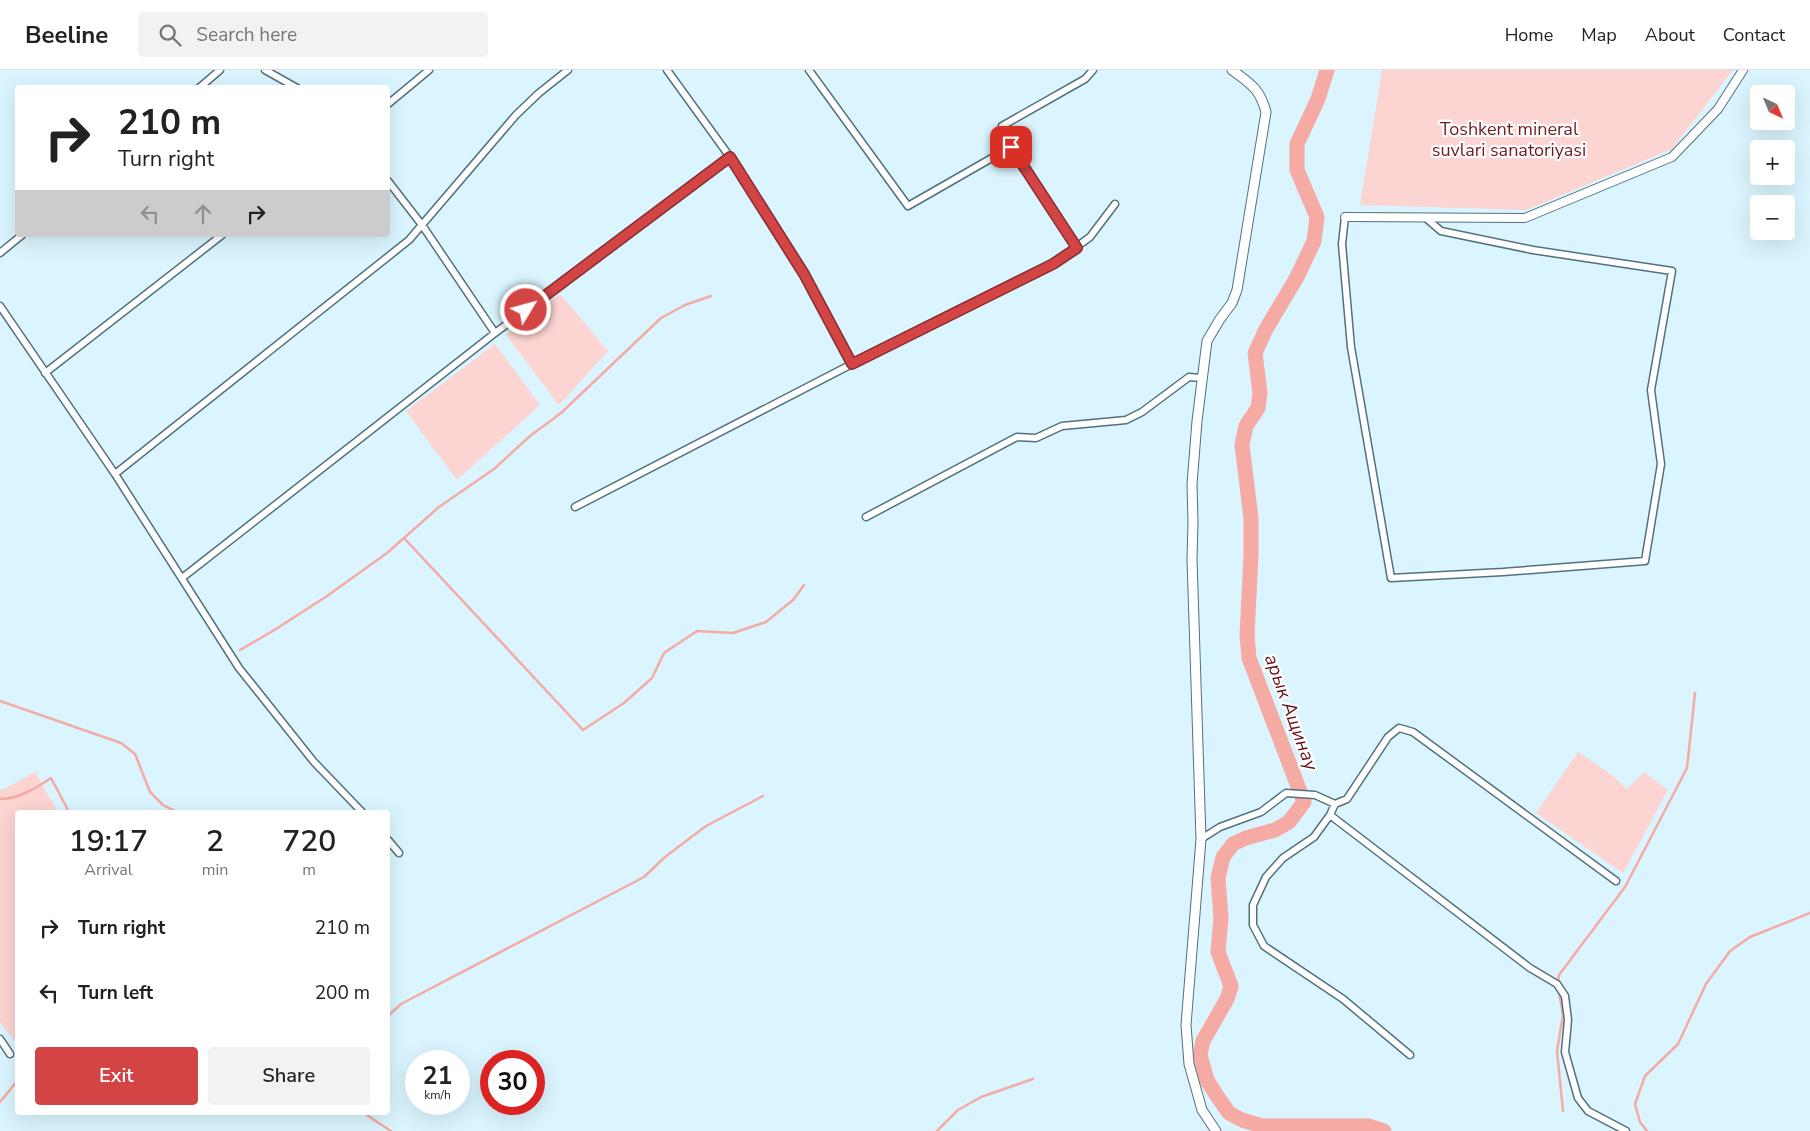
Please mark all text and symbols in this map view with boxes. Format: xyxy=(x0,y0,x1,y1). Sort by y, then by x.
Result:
search box xyxy=(138,12,488,57)
text: Beeline xyxy=(25,19,108,51)
icon: search xyxy=(156,21,184,49)
text: Search here xyxy=(196,22,297,48)
text: Home xyxy=(1505,23,1553,47)
text: Map xyxy=(1581,23,1617,47)
text: About xyxy=(1645,23,1695,47)
text: Contact xyxy=(1723,23,1785,47)
north arrow xyxy=(1750,85,1795,130)
map controls xyxy=(1750,85,1795,240)
text: 210 m xyxy=(118,99,221,146)
icon: right xyxy=(35,105,100,170)
park label: Toshkent mineral suvlari sanatoriyasi xyxy=(1432,117,1586,162)
pin xyxy=(990,126,1032,168)
icon: arrive xyxy=(997,133,1025,161)
button: + xyxy=(1750,140,1795,185)
text: Turn right xyxy=(118,144,214,174)
button: − xyxy=(1750,195,1795,240)
icon: left xyxy=(136,200,164,228)
icon: ahead xyxy=(189,200,217,228)
icon: right xyxy=(242,200,270,228)
position arrow xyxy=(499,283,551,335)
water label: арык Ащинау xyxy=(1258,650,1325,775)
text: 19:17 xyxy=(69,821,148,862)
text: 2 xyxy=(206,821,224,862)
text: 720 xyxy=(282,821,336,862)
text: Arrival xyxy=(84,859,132,881)
text: min xyxy=(202,859,228,881)
text: m xyxy=(302,859,316,881)
icon: right xyxy=(35,914,63,942)
text: Turn right xyxy=(78,915,165,941)
text: 210 m xyxy=(315,915,370,941)
icon: left xyxy=(35,979,63,1007)
text: Turn left xyxy=(78,980,153,1006)
text: 200 m xyxy=(315,980,370,1006)
button: Exit xyxy=(35,1047,198,1105)
button: Share xyxy=(208,1047,370,1105)
speed limit sign: 30 xyxy=(480,1050,545,1115)
text: 21 xyxy=(422,1059,453,1093)
text: km/h xyxy=(424,1087,451,1103)

